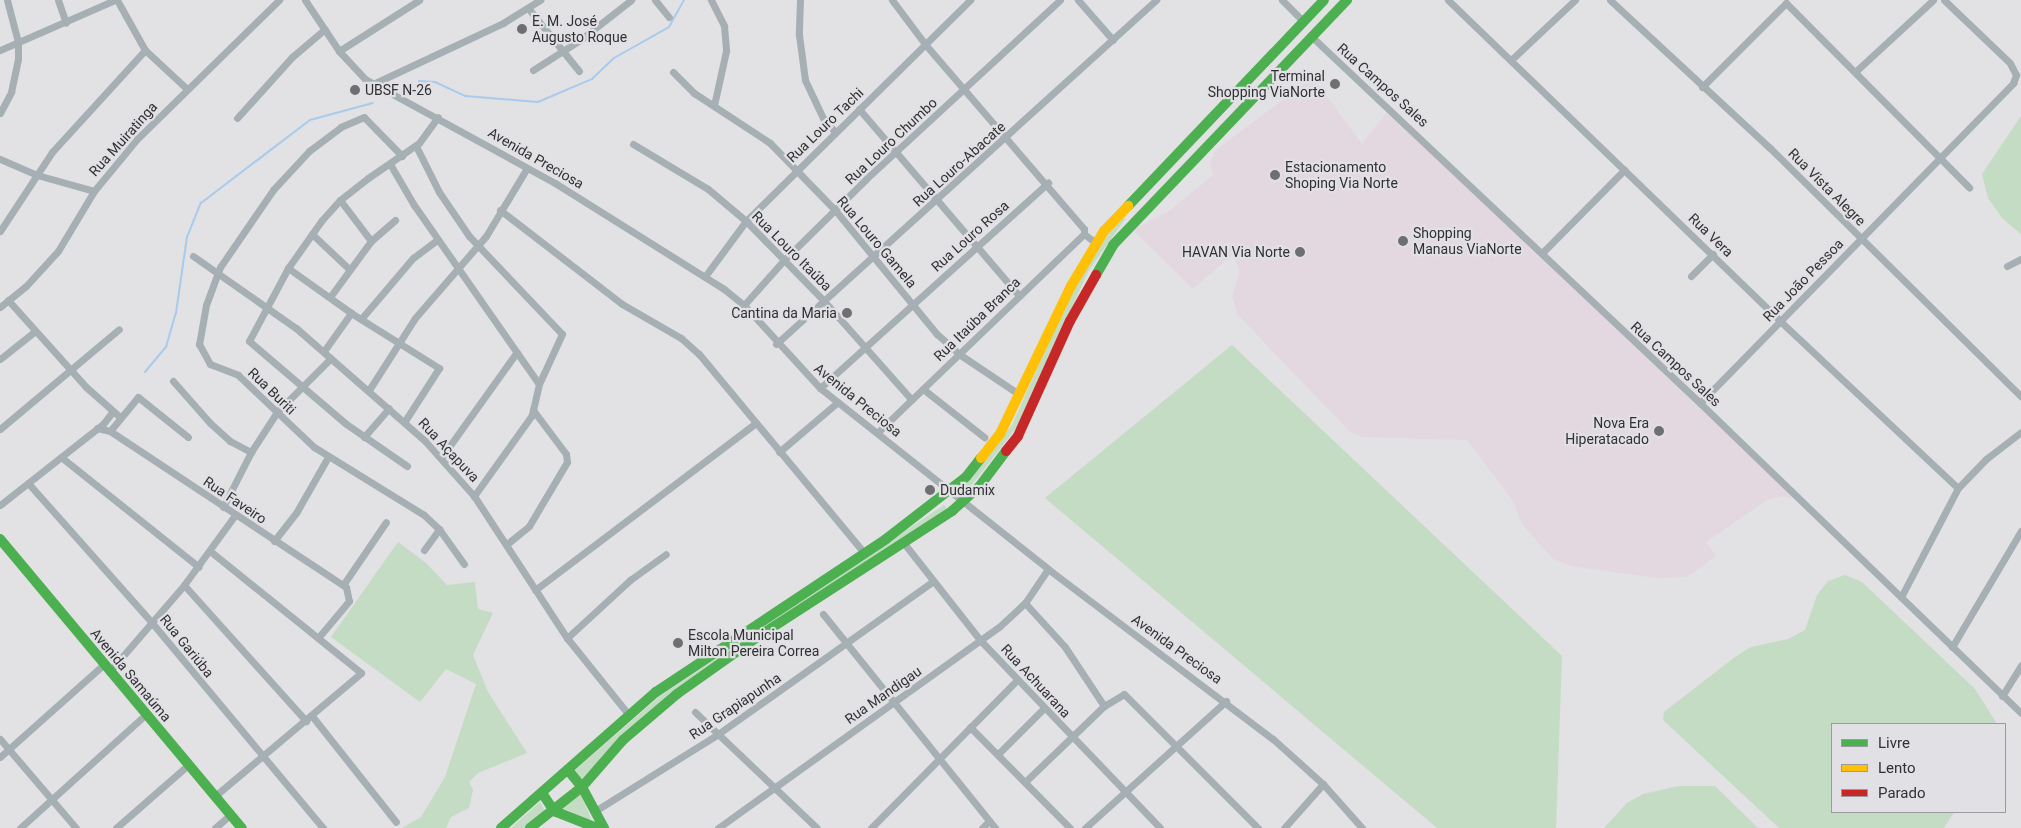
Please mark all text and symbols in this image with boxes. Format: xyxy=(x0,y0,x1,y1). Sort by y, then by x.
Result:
place label: E. M. José Augusto Roque xyxy=(532,13,627,46)
marker: E. M. José Augusto Roque xyxy=(516,23,528,35)
street label: Rua Campos Sales xyxy=(1334,40,1432,130)
place label: Terminal Shopping ViaNorte xyxy=(1208,68,1325,100)
marker: Terminal Shopping ViaNorte xyxy=(1329,78,1341,90)
place label: UBSF N-26 xyxy=(365,82,432,98)
marker: UBSF N-26 xyxy=(349,84,361,96)
street label: Rua Louro Tachi xyxy=(783,84,867,166)
street label: Rua Louro Chumbo xyxy=(842,94,940,188)
street label: Rua Muiratinga xyxy=(85,98,161,180)
street label: Rua Louro-Abacate xyxy=(909,118,1009,210)
street label: Avenida Preciosa xyxy=(485,124,587,192)
street label: Rua Vista Alegre xyxy=(1785,145,1869,229)
place label: Estacionamento Shoping Via Norte xyxy=(1285,159,1398,192)
marker: Estacionamento Shoping Via Norte xyxy=(1269,169,1281,181)
street label: Rua Louro Gamela xyxy=(834,193,920,291)
street label: Rua Louro Rosa xyxy=(928,197,1012,275)
street label: Rua Louro Itaúba xyxy=(749,208,835,294)
street label: Rua Vera xyxy=(1685,210,1737,260)
place label: Shopping Manaus ViaNorte xyxy=(1413,225,1522,258)
marker: Shopping Manaus ViaNorte xyxy=(1397,235,1409,247)
street label: Rua João Pessoa xyxy=(1759,235,1847,325)
place label: HAVAN Via Norte xyxy=(1182,244,1290,260)
marker: HAVAN Via Norte xyxy=(1294,246,1306,258)
street label: Rua Itaúba Branca xyxy=(930,274,1024,364)
place label: Cantina da Maria xyxy=(731,305,837,321)
marker: Cantina da Maria xyxy=(841,307,853,319)
street label: Rua Campos Sales xyxy=(1628,318,1724,410)
street label: Avenida Preciosa xyxy=(811,360,905,440)
street label: Rua Buriti xyxy=(245,364,299,418)
street label: Rua Açapuva xyxy=(415,415,483,485)
place label: Nova Era Hiperatacado xyxy=(1565,415,1649,448)
marker: Nova Era Hiperatacado xyxy=(1653,425,1665,437)
street label: Rua Faveiro xyxy=(200,473,270,527)
place label: Dudamix xyxy=(940,482,995,498)
marker: Dudamix xyxy=(924,484,936,496)
street label: Rua Gariúba xyxy=(157,611,217,681)
street label: Avenida Preciosa xyxy=(1129,611,1225,687)
street label: Avenida Samaúma xyxy=(87,625,175,725)
place label: Escola Municipal Milton Pereira Correa xyxy=(688,627,819,660)
marker: Escola Municipal Milton Pereira Correa xyxy=(672,637,684,649)
street label: Rua Achuarana xyxy=(998,641,1074,721)
street label: Rua Mandigau xyxy=(842,662,924,728)
street label: Rua Grapiapunha xyxy=(686,669,784,743)
legend xyxy=(1831,723,2006,813)
text: Livre xyxy=(1878,734,1910,752)
text: Lento xyxy=(1878,759,1916,777)
text: Parado xyxy=(1878,784,1926,802)

